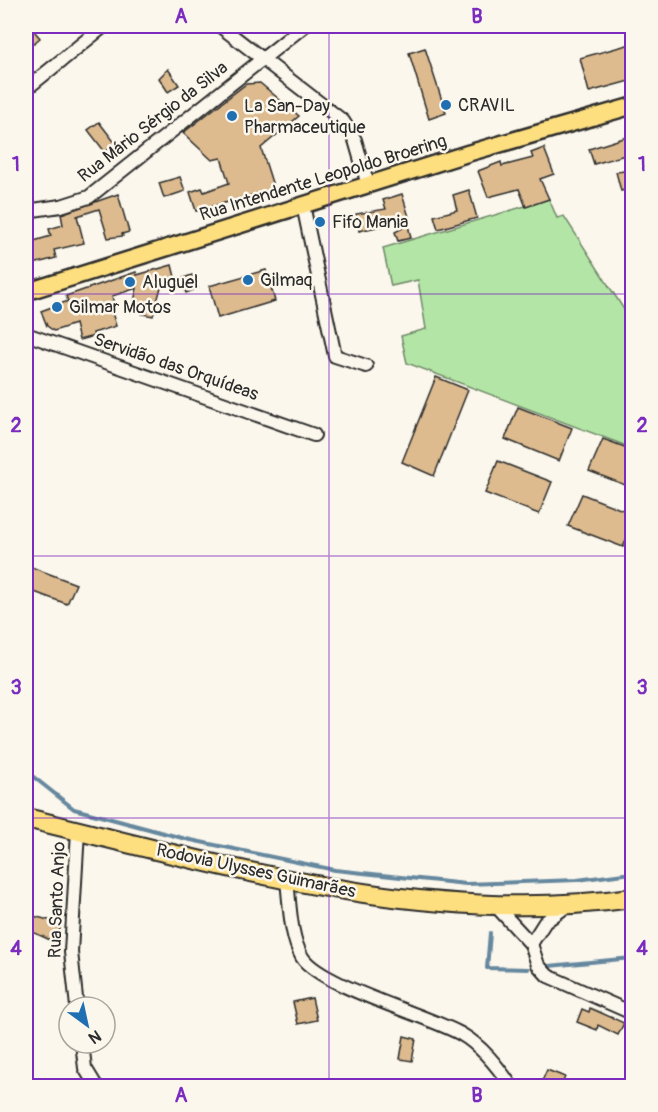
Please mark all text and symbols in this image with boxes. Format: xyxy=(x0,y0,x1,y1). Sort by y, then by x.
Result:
text: A xyxy=(175,4,188,29)
text: B xyxy=(471,4,483,29)
street label: Rua Mário Sérgio da Silva xyxy=(73,56,233,188)
place label: CRAVIL xyxy=(458,94,515,117)
place label: La San-Day Pharmaceutique xyxy=(244,95,366,139)
marker: CRAVIL xyxy=(439,98,453,112)
marker: La San-Day Pharmaceutique xyxy=(225,109,239,123)
street label: Rua Intendente Leopoldo Broering xyxy=(197,129,449,227)
text: 1 xyxy=(12,152,20,177)
text: 1 xyxy=(638,152,646,177)
place label: Fifo Mania xyxy=(332,211,408,234)
marker: Fifo Mania xyxy=(313,215,327,229)
place label: Gilmaq xyxy=(260,269,313,292)
place label: Aluguel xyxy=(142,271,198,294)
marker: Gilmaq xyxy=(241,273,255,287)
marker: Aluguel xyxy=(123,275,137,289)
place label: Gilmar Motos xyxy=(69,296,171,319)
marker: Gilmar Motos xyxy=(50,300,64,314)
street label: Servidão das Orquídeas xyxy=(91,328,261,406)
text: 2 xyxy=(10,413,22,438)
text: 2 xyxy=(636,413,648,438)
text: 3 xyxy=(10,675,22,700)
text: 3 xyxy=(636,675,648,700)
street label: Rodovia Ulysses Guimarães xyxy=(154,839,358,903)
street label: Rua Santo Anjo xyxy=(43,841,71,959)
text: 4 xyxy=(10,936,22,961)
text: 4 xyxy=(636,936,648,961)
north arrow xyxy=(57,995,117,1055)
text: N xyxy=(84,1025,105,1048)
text: A xyxy=(175,1083,188,1108)
text: B xyxy=(471,1083,483,1108)

